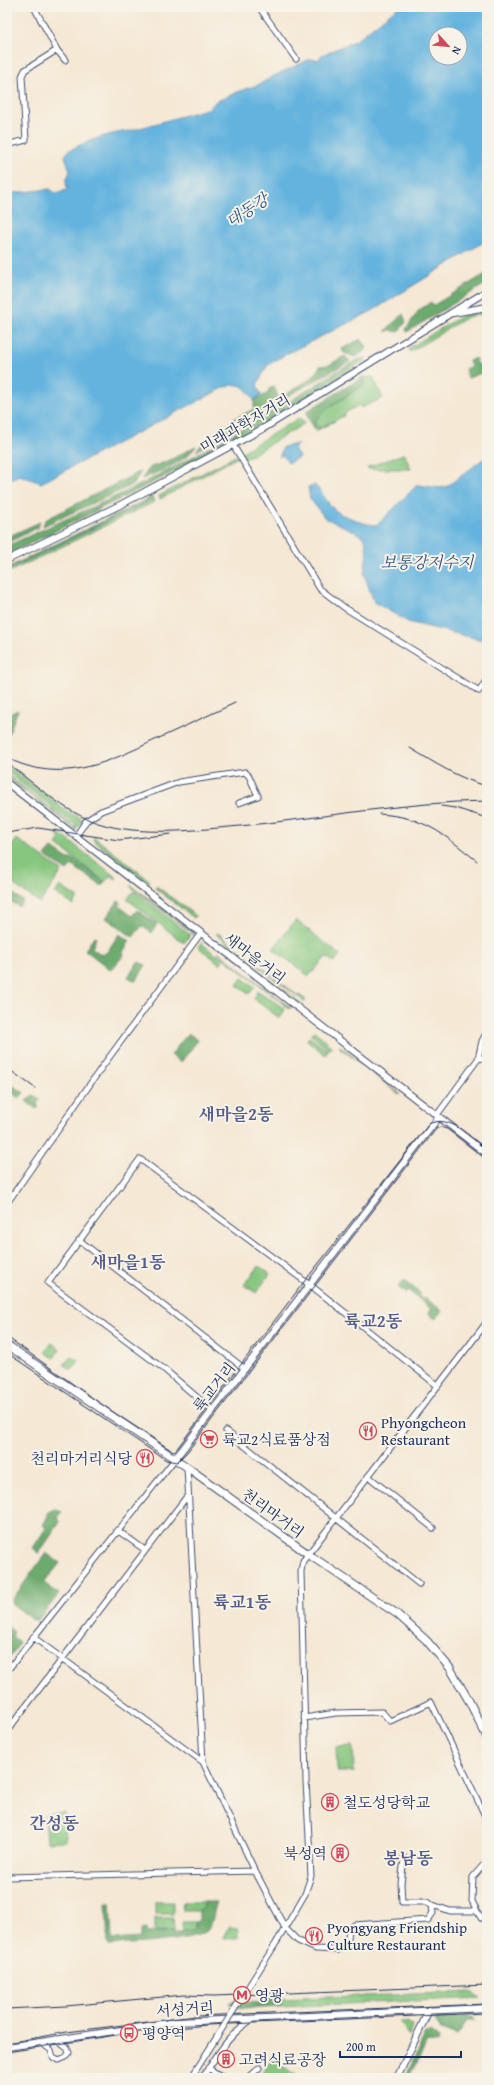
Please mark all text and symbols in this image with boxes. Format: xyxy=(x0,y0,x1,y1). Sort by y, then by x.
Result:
north arrow xyxy=(428,26,468,66)
text: N xyxy=(448,44,466,58)
water label: 대동강 xyxy=(221,186,275,233)
street label: 미래과학자거리 xyxy=(196,389,294,457)
water label: 보통강저수지 xyxy=(381,550,475,574)
street label: 새마을거리 xyxy=(220,927,290,989)
district label: 새마을2동 xyxy=(199,1101,274,1126)
district label: 새마을1동 xyxy=(91,1249,166,1274)
district label: 륙교2동 xyxy=(344,1308,403,1333)
street label: 륙교거리 xyxy=(188,1358,240,1416)
place label: Phyongcheon Restaurant xyxy=(381,1412,467,1450)
restaurant icon: Phyongcheon Restaurant xyxy=(358,1421,378,1441)
supermarket icon: 륙교2식료품상점 xyxy=(199,1429,219,1449)
place label: 륙교2식료품상점 xyxy=(222,1429,331,1450)
place label: 천리마거리식당 xyxy=(31,1448,133,1469)
restaurant icon: 천리마거리식당 xyxy=(135,1448,155,1468)
street label: 천리마거리 xyxy=(238,1483,308,1543)
district label: 륙교1동 xyxy=(213,1589,272,1614)
building icon: 철도성당학교 xyxy=(320,1792,340,1812)
place label: 철도성당학교 xyxy=(343,1792,430,1813)
district label: 간성동 xyxy=(29,1810,79,1835)
place label: 북성역 xyxy=(284,1843,327,1864)
building icon: 북성역 xyxy=(330,1843,350,1863)
district label: 봉남동 xyxy=(383,1845,433,1870)
place label: Pyongyang Friendship Culture Restaurant xyxy=(327,1917,467,1955)
restaurant icon: Pyongyang Friendship Culture Restaurant xyxy=(304,1926,324,1946)
metro station icon: 영광 xyxy=(232,1985,252,2005)
place label: 영광 xyxy=(255,1985,284,2006)
street label: 서성거리 xyxy=(155,1997,215,2021)
bus stop icon: 평양역 xyxy=(119,2023,139,2043)
place label: 평양역 xyxy=(142,2023,185,2044)
scale bar xyxy=(340,2033,461,2059)
text: 200 m xyxy=(346,2038,376,2055)
building icon: 고려식료공장 xyxy=(216,2049,236,2069)
place label: 고려식료공장 xyxy=(239,2049,326,2070)

